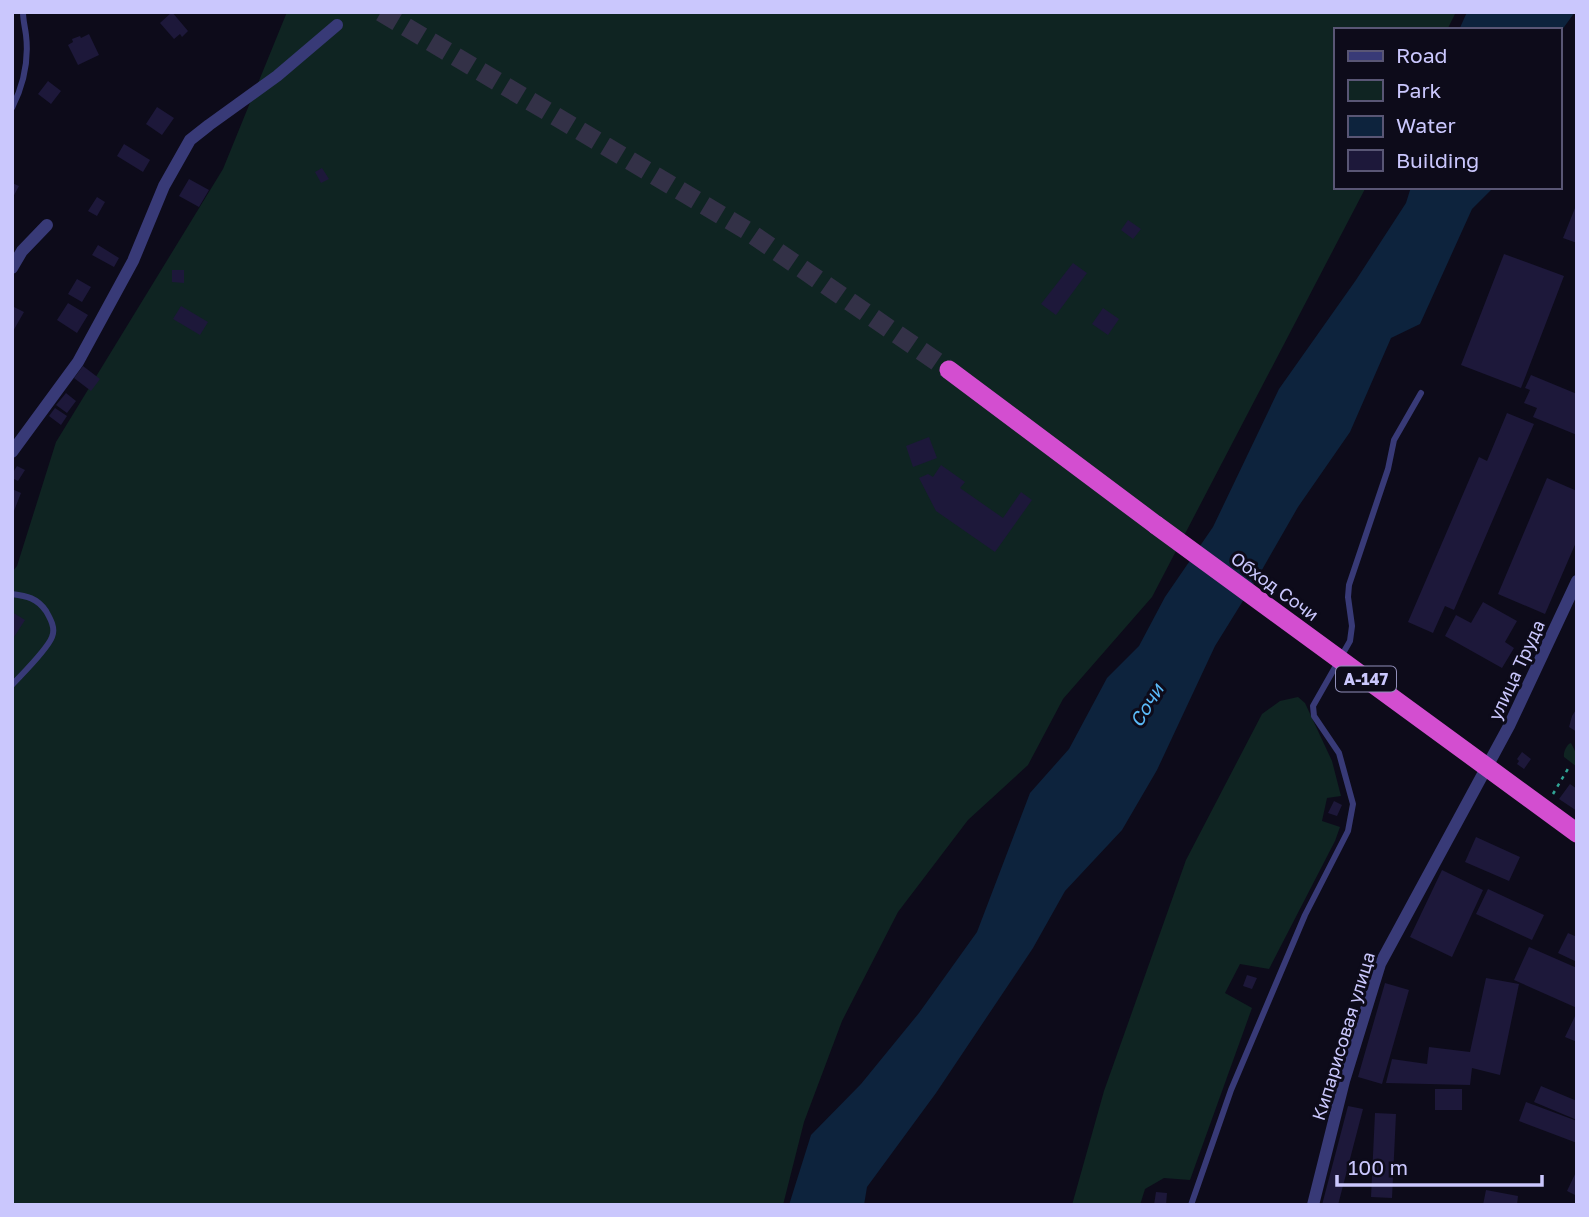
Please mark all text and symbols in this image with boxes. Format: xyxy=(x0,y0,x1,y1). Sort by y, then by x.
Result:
legend xyxy=(1334,28,1561,189)
text: Road xyxy=(1396,42,1447,68)
text: Park xyxy=(1396,77,1442,103)
text: Water xyxy=(1396,112,1456,138)
text: Building xyxy=(1396,147,1479,173)
street label: Обход Сочи xyxy=(1227,547,1323,625)
street label: улица Труда xyxy=(1483,616,1549,724)
road number: А-147 xyxy=(1336,666,1396,692)
water label: Сочи xyxy=(1124,678,1169,731)
street label: Кипарисовая улица xyxy=(1307,949,1379,1123)
scale bar xyxy=(1337,1144,1542,1188)
text: 100 m xyxy=(1348,1154,1408,1180)

